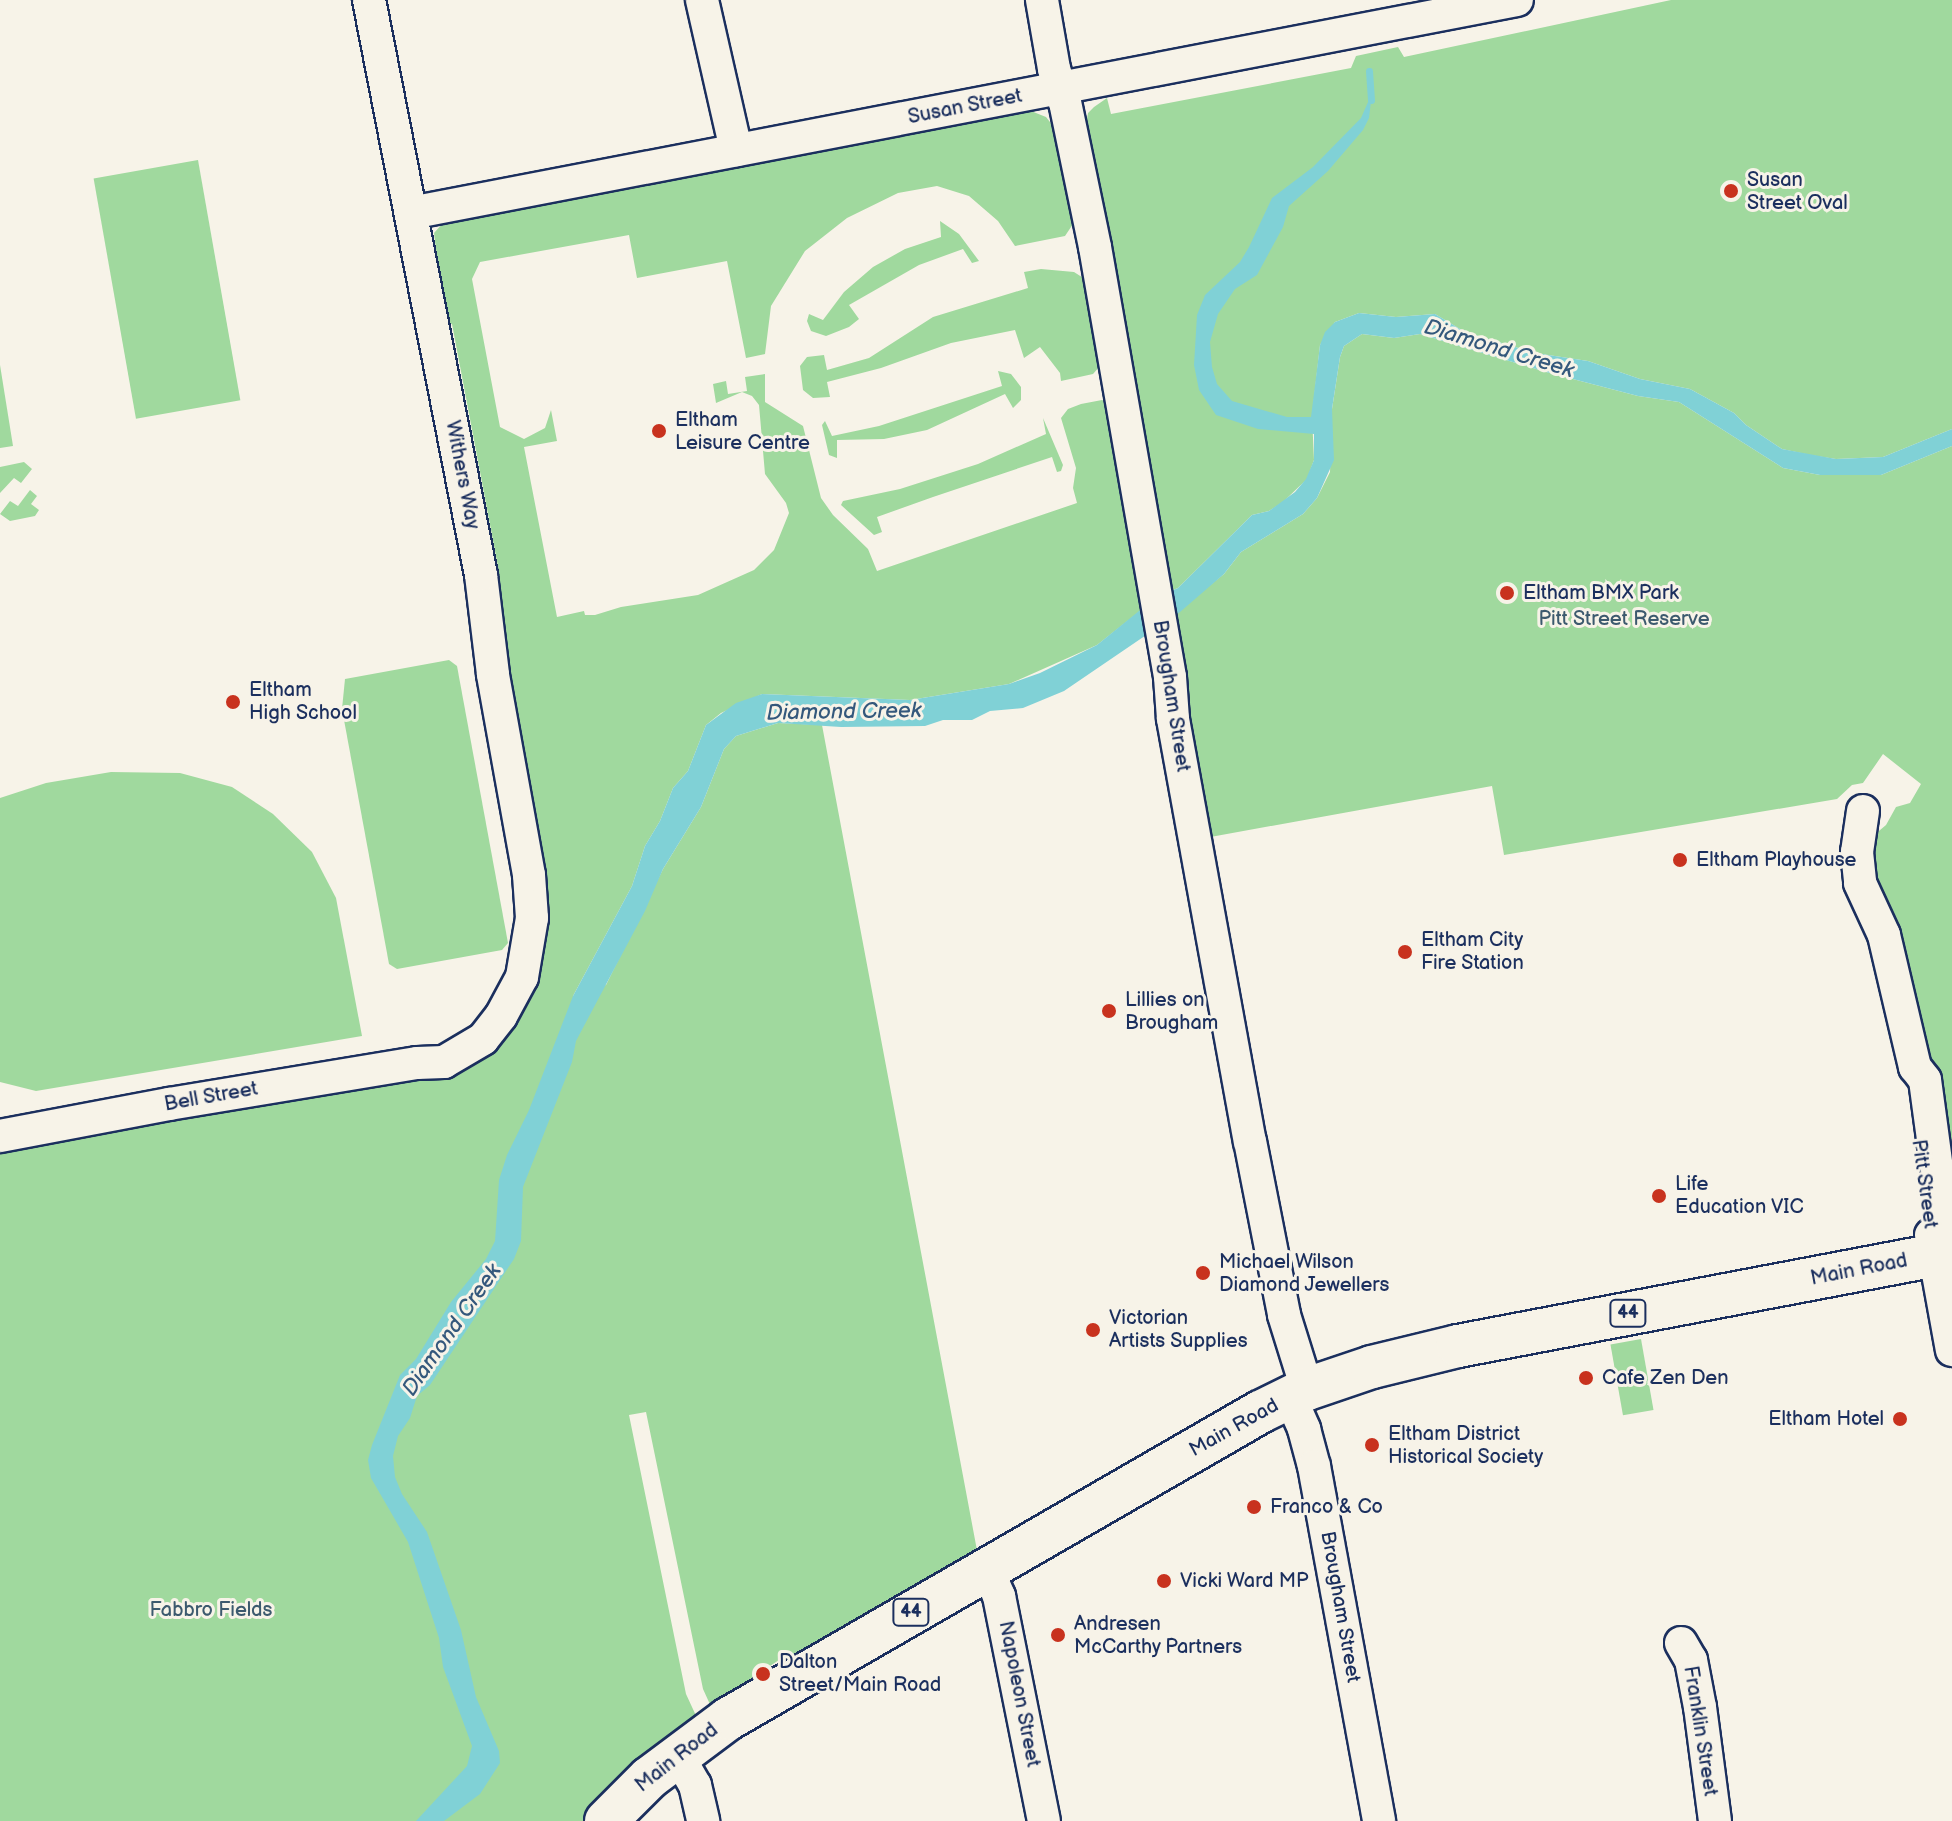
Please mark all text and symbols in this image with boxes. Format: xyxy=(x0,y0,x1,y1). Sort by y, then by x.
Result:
street label: Susan Street xyxy=(906,84,1024,130)
place label: Susan Street Oval xyxy=(1747,168,1848,215)
marker: Susan Street Oval xyxy=(1722,182,1740,200)
water label: Diamond Creek xyxy=(1421,314,1577,384)
place label: Eltham Leisure Centre xyxy=(675,408,810,455)
street label: Withers Way xyxy=(440,418,484,532)
marker: Eltham Leisure Centre xyxy=(650,422,668,440)
place label: Eltham BMX Park xyxy=(1523,581,1679,605)
marker: Eltham BMX Park xyxy=(1498,584,1516,602)
park label: Pitt Street Reserve xyxy=(1538,607,1710,631)
street label: Brougham Street xyxy=(1147,618,1195,774)
place label: Eltham High School xyxy=(249,678,357,725)
marker: Eltham High School xyxy=(224,693,242,711)
water label: Diamond Creek xyxy=(766,697,922,727)
place label: Eltham Playhouse xyxy=(1696,848,1856,872)
marker: Eltham Playhouse xyxy=(1671,851,1689,869)
place label: Eltham City Fire Station xyxy=(1421,928,1524,975)
marker: Eltham City Fire Station xyxy=(1396,943,1414,961)
place label: Lillies on Brougham xyxy=(1125,988,1218,1035)
marker: Lillies on Brougham xyxy=(1100,1002,1118,1020)
street label: Bell Street xyxy=(162,1077,260,1117)
street label: Pitt Street xyxy=(1906,1138,1942,1230)
place label: Life Education VIC xyxy=(1675,1172,1804,1219)
marker: Life Education VIC xyxy=(1650,1187,1668,1205)
street label: Main Road xyxy=(1808,1249,1910,1291)
place label: Michael Wilson Diamond Jewellers xyxy=(1219,1250,1390,1297)
water label: Diamond Creek xyxy=(397,1259,507,1401)
marker: Michael Wilson Diamond Jewellers xyxy=(1194,1264,1212,1282)
road number: 44 xyxy=(1608,1299,1648,1327)
place label: Victorian Artists Supplies xyxy=(1109,1306,1248,1353)
marker: Victorian Artists Supplies xyxy=(1084,1321,1102,1339)
place label: Cafe Zen Den xyxy=(1602,1366,1728,1390)
marker: Cafe Zen Den xyxy=(1577,1369,1595,1387)
street label: Main Road xyxy=(1185,1394,1283,1462)
place label: Eltham Hotel xyxy=(1768,1407,1884,1431)
marker: Eltham Hotel xyxy=(1891,1410,1909,1428)
place label: Eltham District Historical Society xyxy=(1388,1422,1544,1469)
marker: Eltham District Historical Society xyxy=(1363,1436,1381,1454)
place label: Franco & Co xyxy=(1270,1495,1383,1519)
marker: Franco & Co xyxy=(1245,1498,1263,1516)
street label: Brougham Street xyxy=(1315,1529,1365,1685)
place label: Vicki Ward MP xyxy=(1180,1569,1309,1593)
marker: Vicki Ward MP xyxy=(1155,1572,1173,1590)
park label: Fabbro Fields xyxy=(150,1598,272,1622)
road number: 44 xyxy=(891,1598,931,1626)
place label: Andresen McCarthy Partners xyxy=(1074,1612,1243,1659)
street label: Napoleon Street xyxy=(993,1619,1045,1769)
marker: Andresen McCarthy Partners xyxy=(1049,1626,1067,1644)
place label: Dalton Street/Main Road xyxy=(779,1650,941,1697)
street label: Franklin Street xyxy=(1678,1664,1722,1798)
marker: Dalton Street/Main Road xyxy=(754,1665,772,1683)
street label: Main Road xyxy=(631,1718,723,1798)

